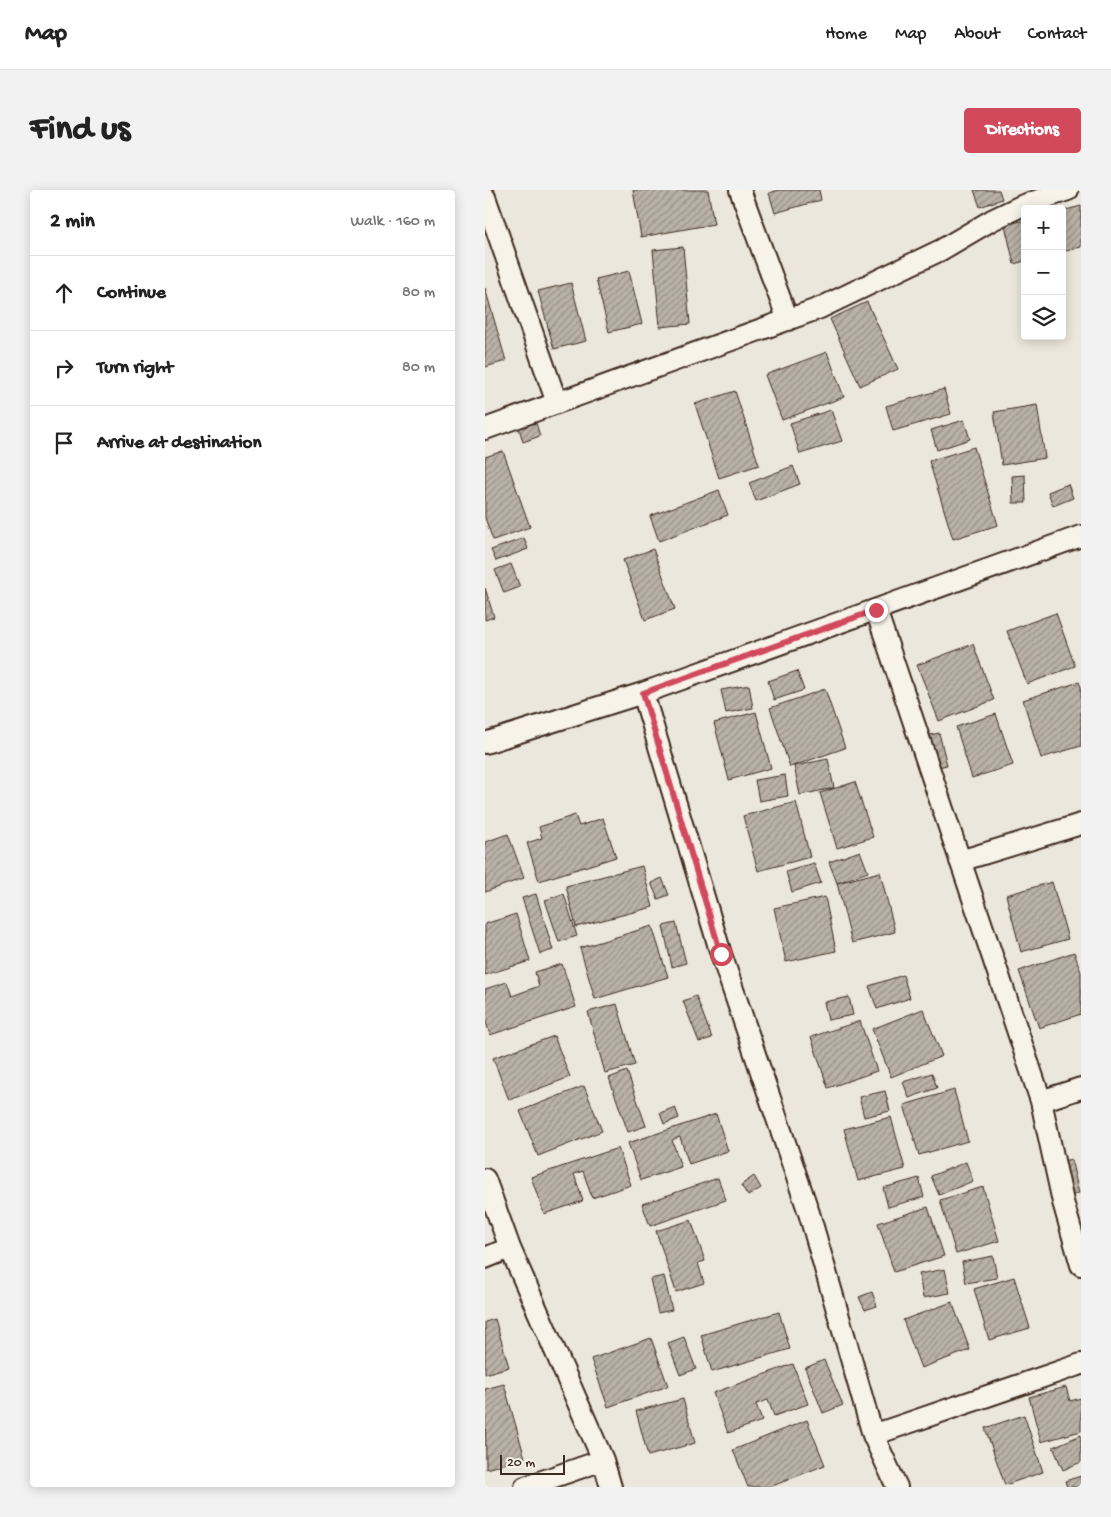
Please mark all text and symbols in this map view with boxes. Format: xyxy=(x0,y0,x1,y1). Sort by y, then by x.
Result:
text: Map xyxy=(25,20,67,49)
text: Home xyxy=(825,24,867,45)
text: Map xyxy=(895,24,926,45)
text: About xyxy=(954,24,1000,45)
text: Contact xyxy=(1028,24,1086,45)
button: Directions xyxy=(964,108,1081,153)
text: Find us xyxy=(30,110,130,151)
map controls xyxy=(1021,205,1066,340)
button: + xyxy=(1021,205,1066,250)
text: 2 min xyxy=(50,210,95,235)
text: Walk · 160 m xyxy=(350,213,435,232)
button: − xyxy=(1021,250,1066,295)
icon: ahead xyxy=(50,279,78,307)
text: Continue xyxy=(97,282,166,305)
text: 80 m xyxy=(402,284,435,303)
button: layers xyxy=(1021,295,1066,340)
icon: right xyxy=(50,354,78,382)
text: Turn right xyxy=(97,357,173,380)
text: 80 m xyxy=(402,359,435,378)
icon: arrive xyxy=(50,429,78,457)
text: Arrive at destination xyxy=(97,432,261,455)
route end xyxy=(865,599,888,622)
route start xyxy=(710,943,733,966)
scale bar xyxy=(500,1452,565,1475)
text: 20 m xyxy=(507,1455,535,1472)

